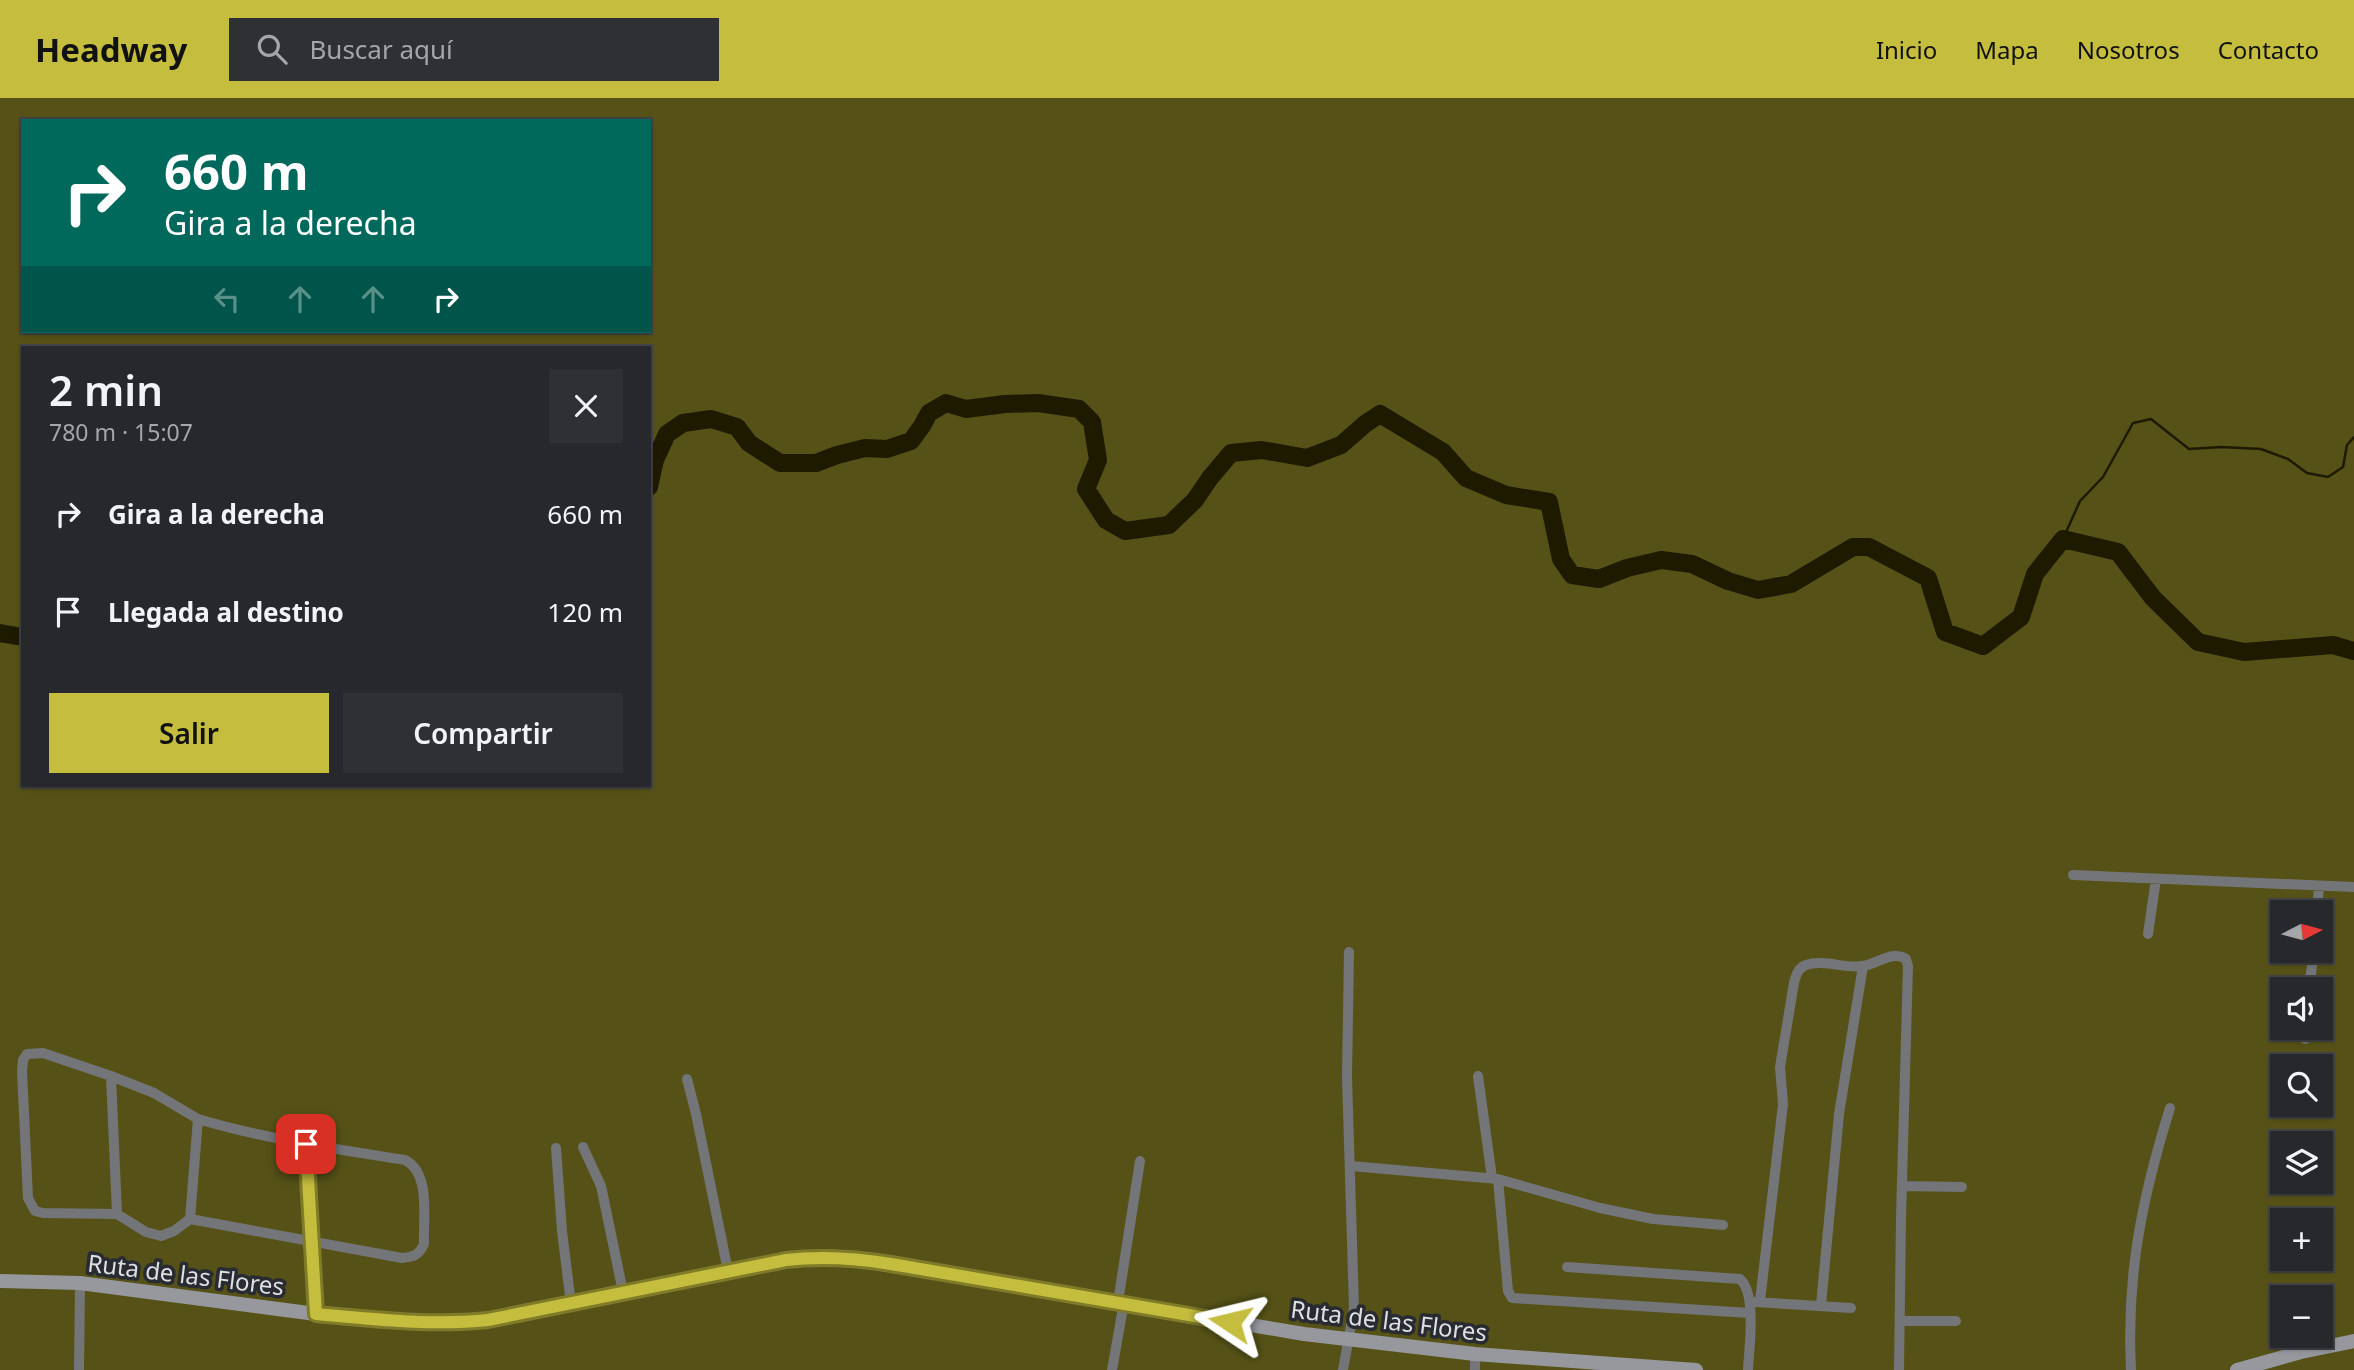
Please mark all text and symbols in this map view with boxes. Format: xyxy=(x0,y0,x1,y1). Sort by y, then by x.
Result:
search box xyxy=(229,18,719,81)
text: Headway xyxy=(35,27,187,72)
icon: search xyxy=(253,30,291,68)
text: Buscar aquí xyxy=(309,31,453,67)
text: Inicio xyxy=(1876,33,1937,66)
text: Mapa xyxy=(1975,33,2039,66)
text: Nosotros xyxy=(2077,33,2180,66)
text: Contacto xyxy=(2218,33,2319,66)
text: 660 m xyxy=(164,138,309,204)
icon: right xyxy=(49,147,140,238)
text: Gira a la derecha xyxy=(164,201,417,244)
icon: left xyxy=(208,280,246,318)
icon: ahead xyxy=(281,280,319,318)
icon: ahead xyxy=(354,280,392,318)
icon: right xyxy=(427,280,465,318)
text: 2 min xyxy=(49,361,163,418)
button: close xyxy=(549,369,623,443)
text: 780 m · 15:07 xyxy=(49,416,193,448)
icon: right xyxy=(49,495,87,533)
text: Gira a la derecha xyxy=(108,496,325,532)
text: 660 m xyxy=(547,496,623,532)
icon: arrive xyxy=(49,593,87,631)
text: Llegada al destino xyxy=(108,594,344,630)
text: 120 m xyxy=(547,594,623,630)
button: Salir xyxy=(49,693,329,773)
button: Compartir xyxy=(343,693,623,773)
north arrow xyxy=(2270,900,2333,962)
map controls xyxy=(2270,900,2333,1348)
button: sound xyxy=(2270,977,2333,1040)
button: search xyxy=(2270,1054,2333,1117)
pin xyxy=(276,1114,336,1174)
icon: arrive xyxy=(287,1125,325,1163)
button: layers xyxy=(2270,1131,2333,1194)
button: + xyxy=(2270,1208,2333,1271)
street label: Ruta de las Flores xyxy=(86,1246,286,1302)
position arrow xyxy=(1193,1285,1267,1359)
button: − xyxy=(2270,1285,2333,1348)
street label: Ruta de las Flores xyxy=(1289,1292,1489,1348)

